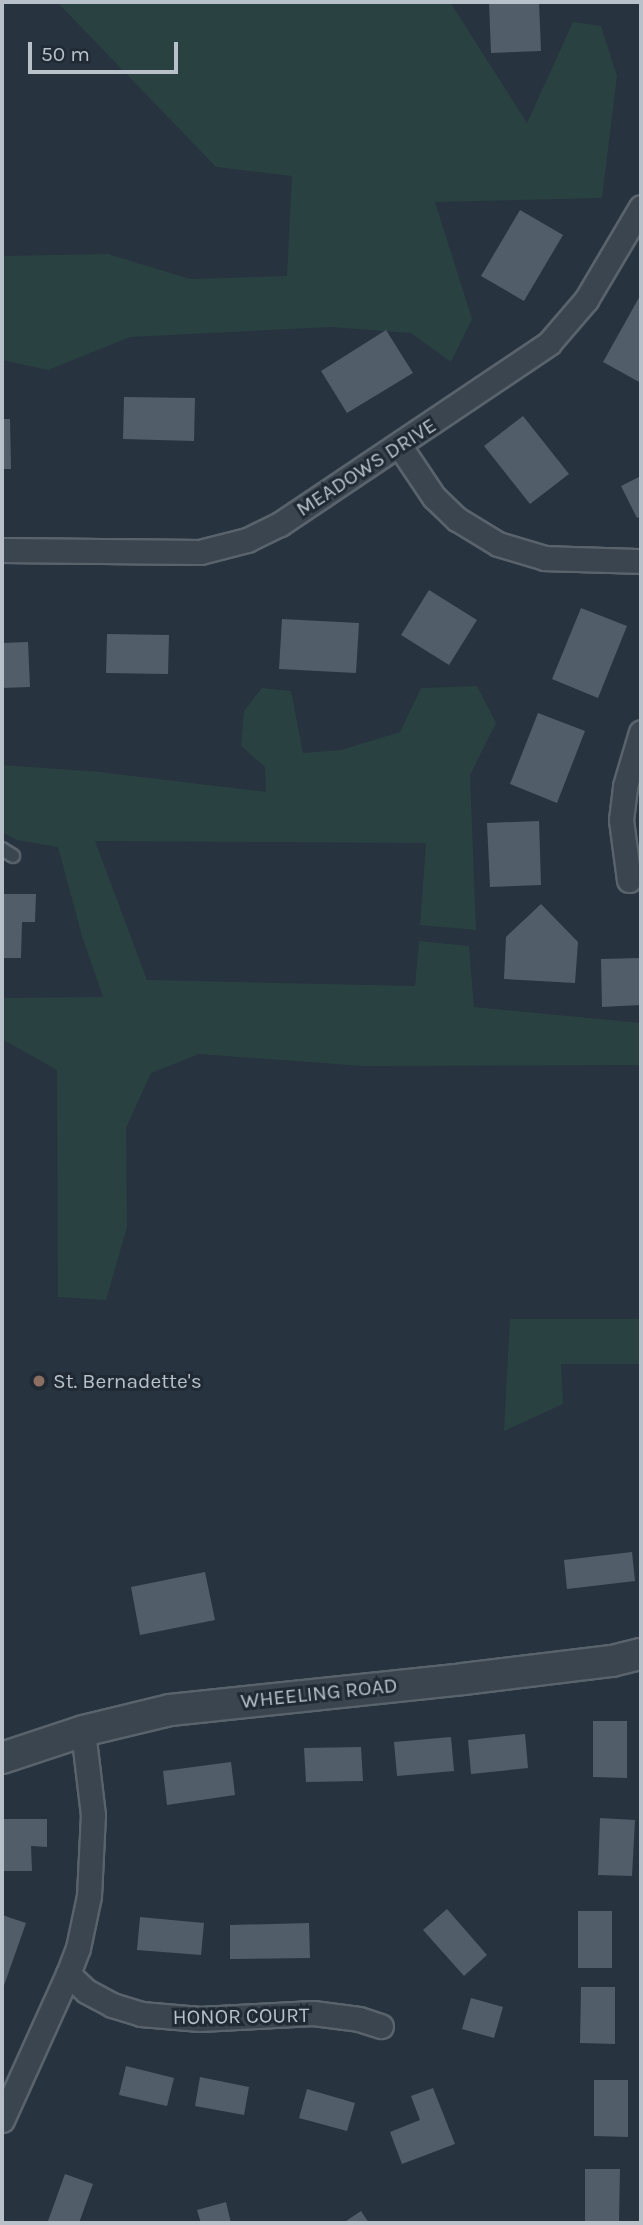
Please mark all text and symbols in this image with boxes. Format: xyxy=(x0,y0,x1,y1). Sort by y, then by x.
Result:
scale bar xyxy=(32,28,182,72)
text: 50 m xyxy=(41,42,90,66)
street label: MEADOWS DRIVE xyxy=(291,412,441,522)
place label: St. Bernadette's xyxy=(53,1368,202,1394)
marker: St. Bernadette's xyxy=(31,1373,47,1389)
street label: WHEELING ROAD xyxy=(239,1672,399,1714)
street label: HONOR COURT xyxy=(172,2002,310,2030)

